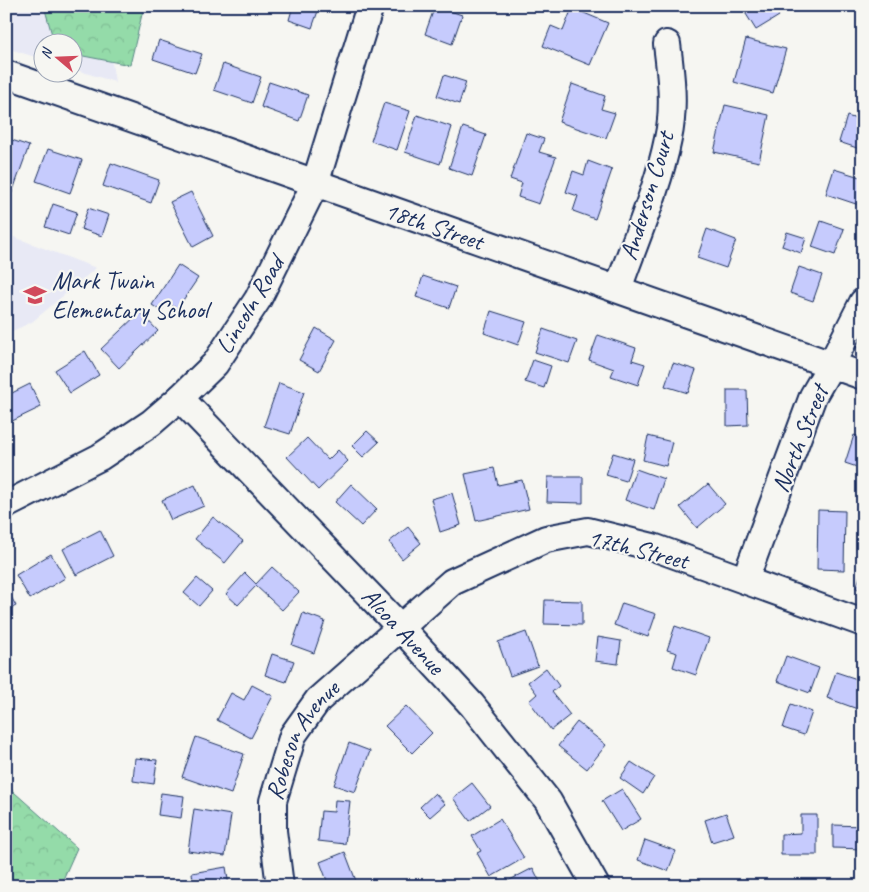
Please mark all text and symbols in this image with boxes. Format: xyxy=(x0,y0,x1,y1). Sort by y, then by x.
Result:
north arrow xyxy=(32,32,82,82)
text: N xyxy=(37,45,56,61)
street label: Anderson Court xyxy=(612,125,682,264)
street label: 18th Street xyxy=(381,194,490,259)
street label: Lincoln Road xyxy=(208,247,294,360)
place label: Mark Twain Elementary School xyxy=(52,265,213,326)
school or university icon: Mark Twain Elementary School xyxy=(22,282,48,308)
street label: North Street xyxy=(764,377,837,497)
street label: 17th Street xyxy=(585,521,694,578)
street label: Alcoa Avenue xyxy=(355,581,453,683)
street label: Robeson Avenue xyxy=(258,671,347,804)

